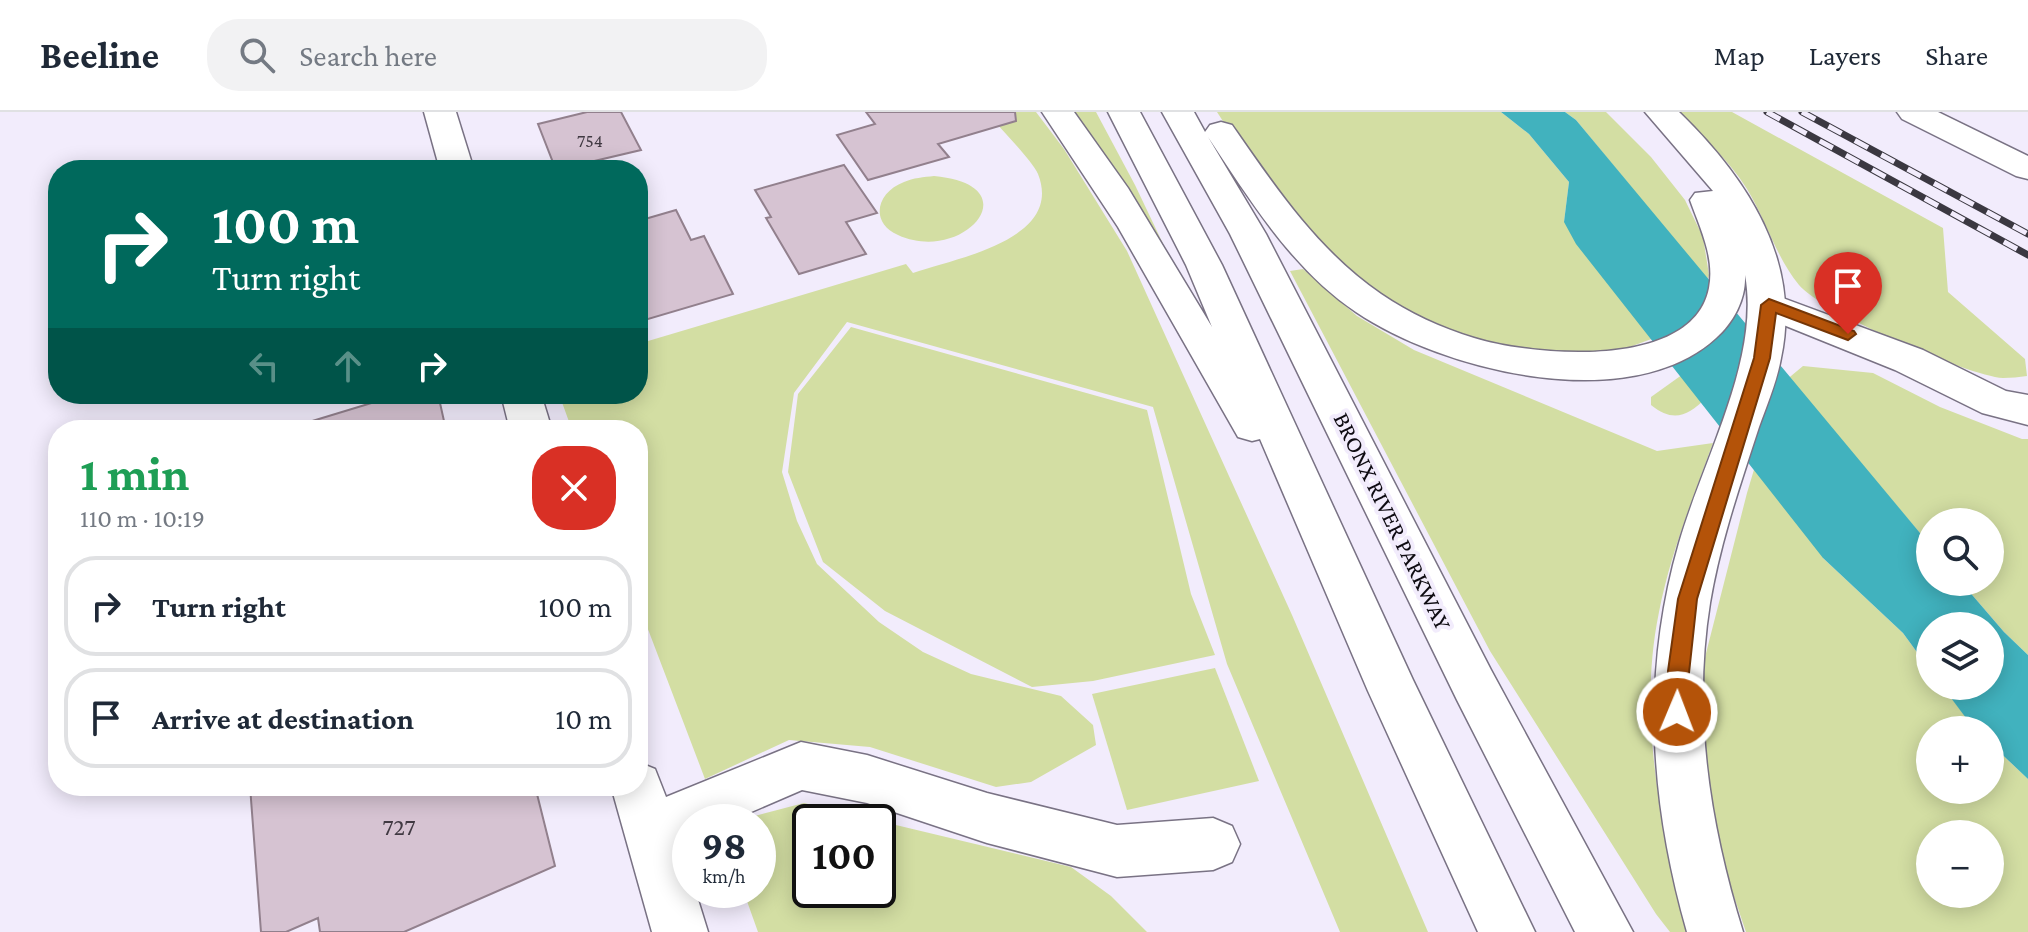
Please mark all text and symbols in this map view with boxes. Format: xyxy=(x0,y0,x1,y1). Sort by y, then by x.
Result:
search box xyxy=(207,19,767,91)
icon: search xyxy=(235,33,279,77)
text: Beeline xyxy=(40,34,159,76)
text: Search here xyxy=(299,39,437,72)
text: Map xyxy=(1714,40,1765,71)
text: Layers xyxy=(1809,40,1881,71)
text: Share xyxy=(1925,40,1988,71)
house number: 754 xyxy=(577,131,603,151)
icon: right xyxy=(80,192,184,296)
text: 100 m xyxy=(212,193,359,255)
pin xyxy=(1814,252,1882,334)
text: Turn right xyxy=(212,258,360,298)
icon: arrive xyxy=(1826,264,1870,308)
icon: left xyxy=(242,344,286,388)
icon: ahead xyxy=(326,344,370,388)
icon: right xyxy=(410,344,454,388)
street label: BRONX RIVER PARKWAY xyxy=(1329,408,1458,634)
button: close xyxy=(532,446,616,530)
text: 1 min xyxy=(80,447,189,500)
text: 110 m · 10:19 xyxy=(80,504,205,533)
map controls xyxy=(1916,508,2004,908)
button: search xyxy=(1916,508,2004,596)
icon: right xyxy=(84,584,128,628)
text: Turn right xyxy=(152,590,286,623)
text: 100 m xyxy=(538,590,612,623)
button: layers xyxy=(1916,612,2004,700)
position arrow xyxy=(1635,670,1719,754)
icon: arrive xyxy=(84,696,128,740)
text: Arrive at destination xyxy=(152,702,414,735)
text: 10 m xyxy=(555,702,612,735)
button: + xyxy=(1916,716,2004,804)
speed limit sign: 100 xyxy=(792,804,896,908)
house number: 727 xyxy=(382,813,416,840)
button: − xyxy=(1916,820,2004,908)
text: 98 xyxy=(701,823,747,868)
text: km/h xyxy=(702,865,746,887)

